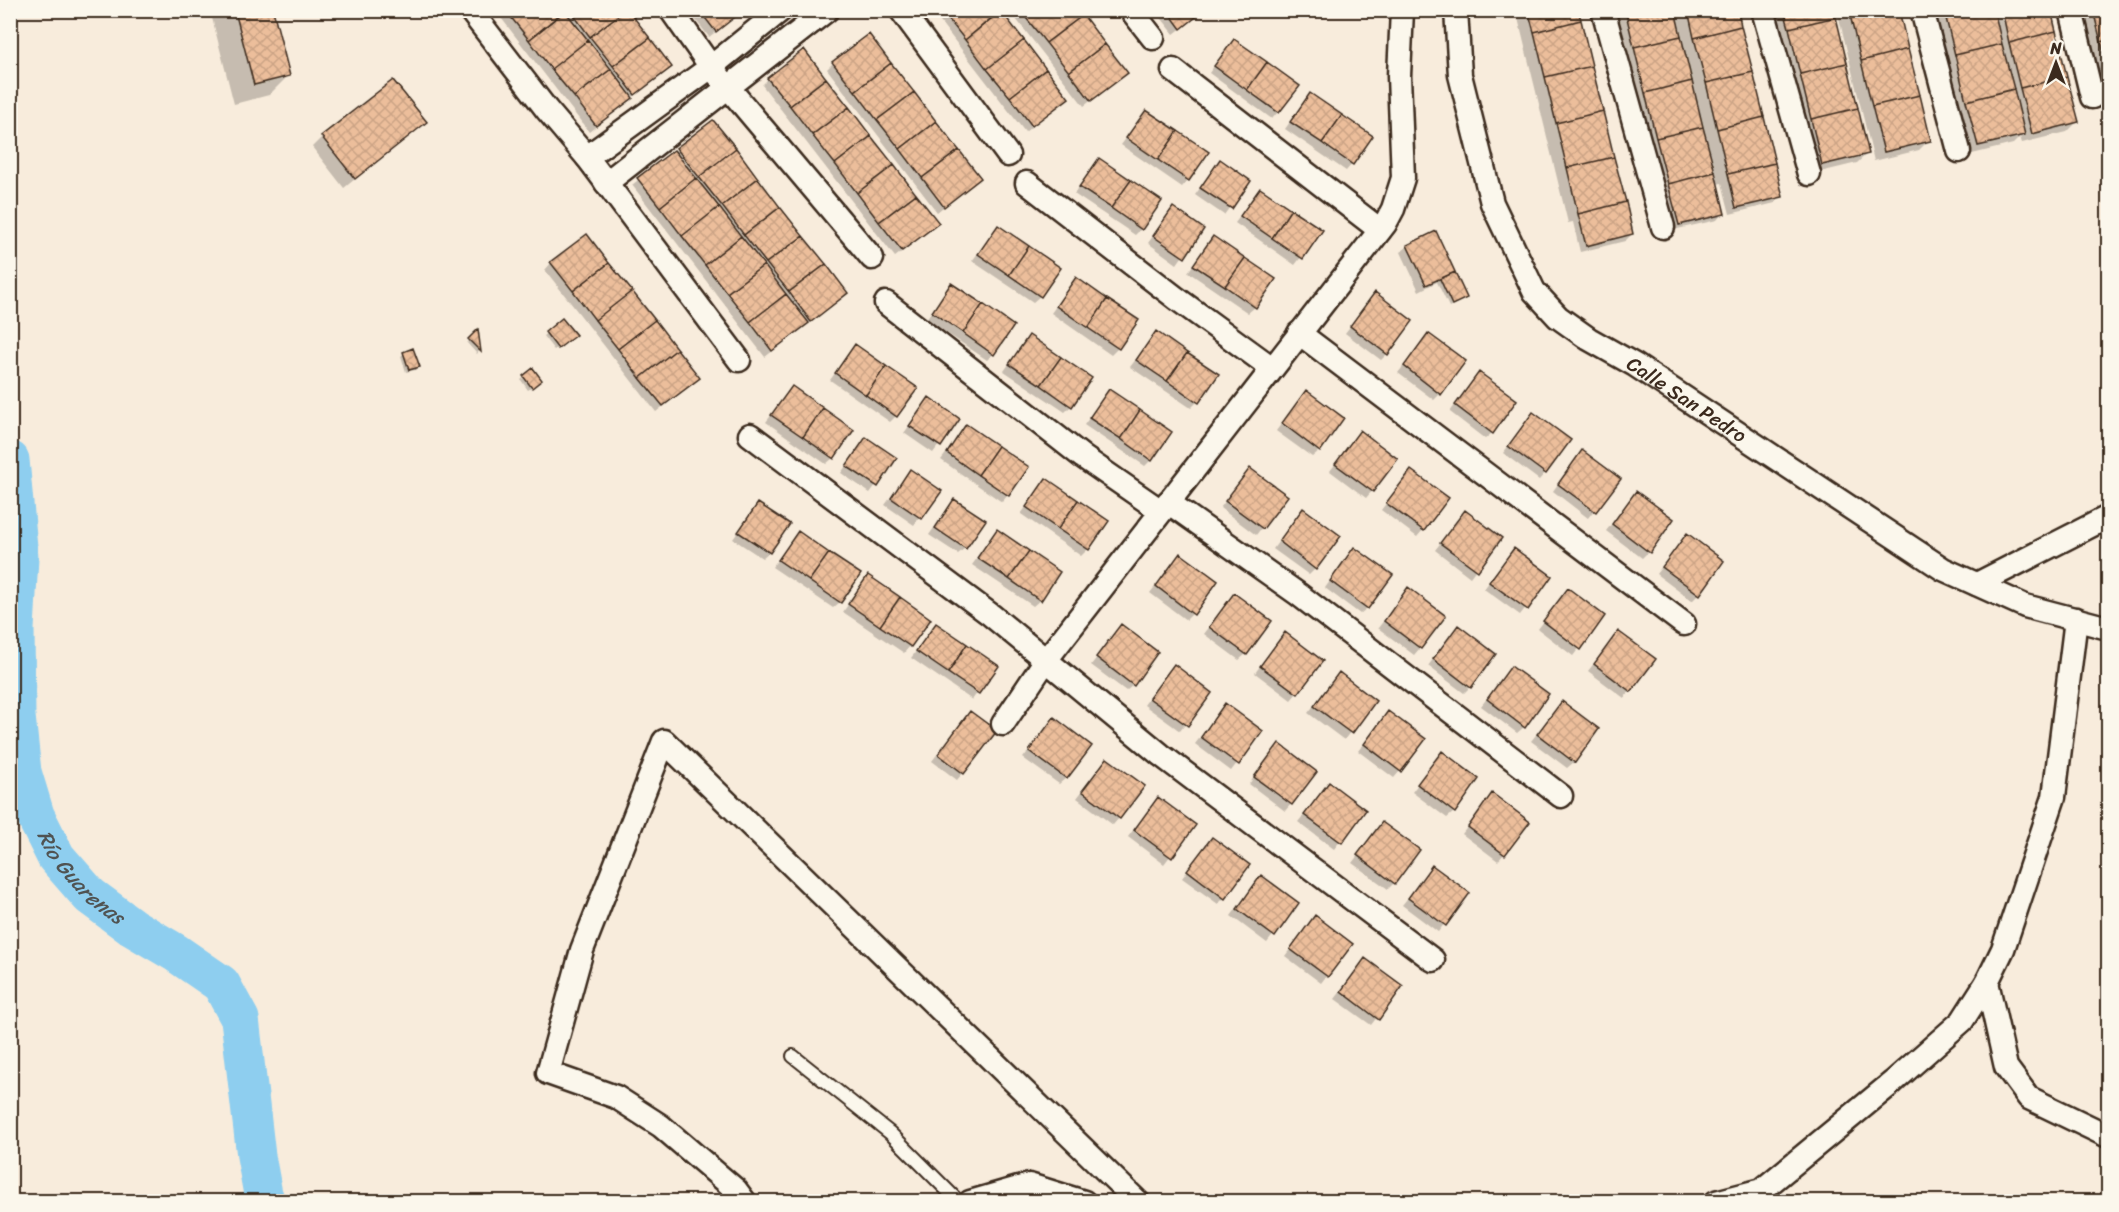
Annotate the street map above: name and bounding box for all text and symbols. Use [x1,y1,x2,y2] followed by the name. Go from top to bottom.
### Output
[2026,33,2086,93] north arrow
[2049,34,2062,63] text: N
[1620,347,1754,453] street label: Calle San Pedro
[26,823,135,936] water label: Río Guarenas

